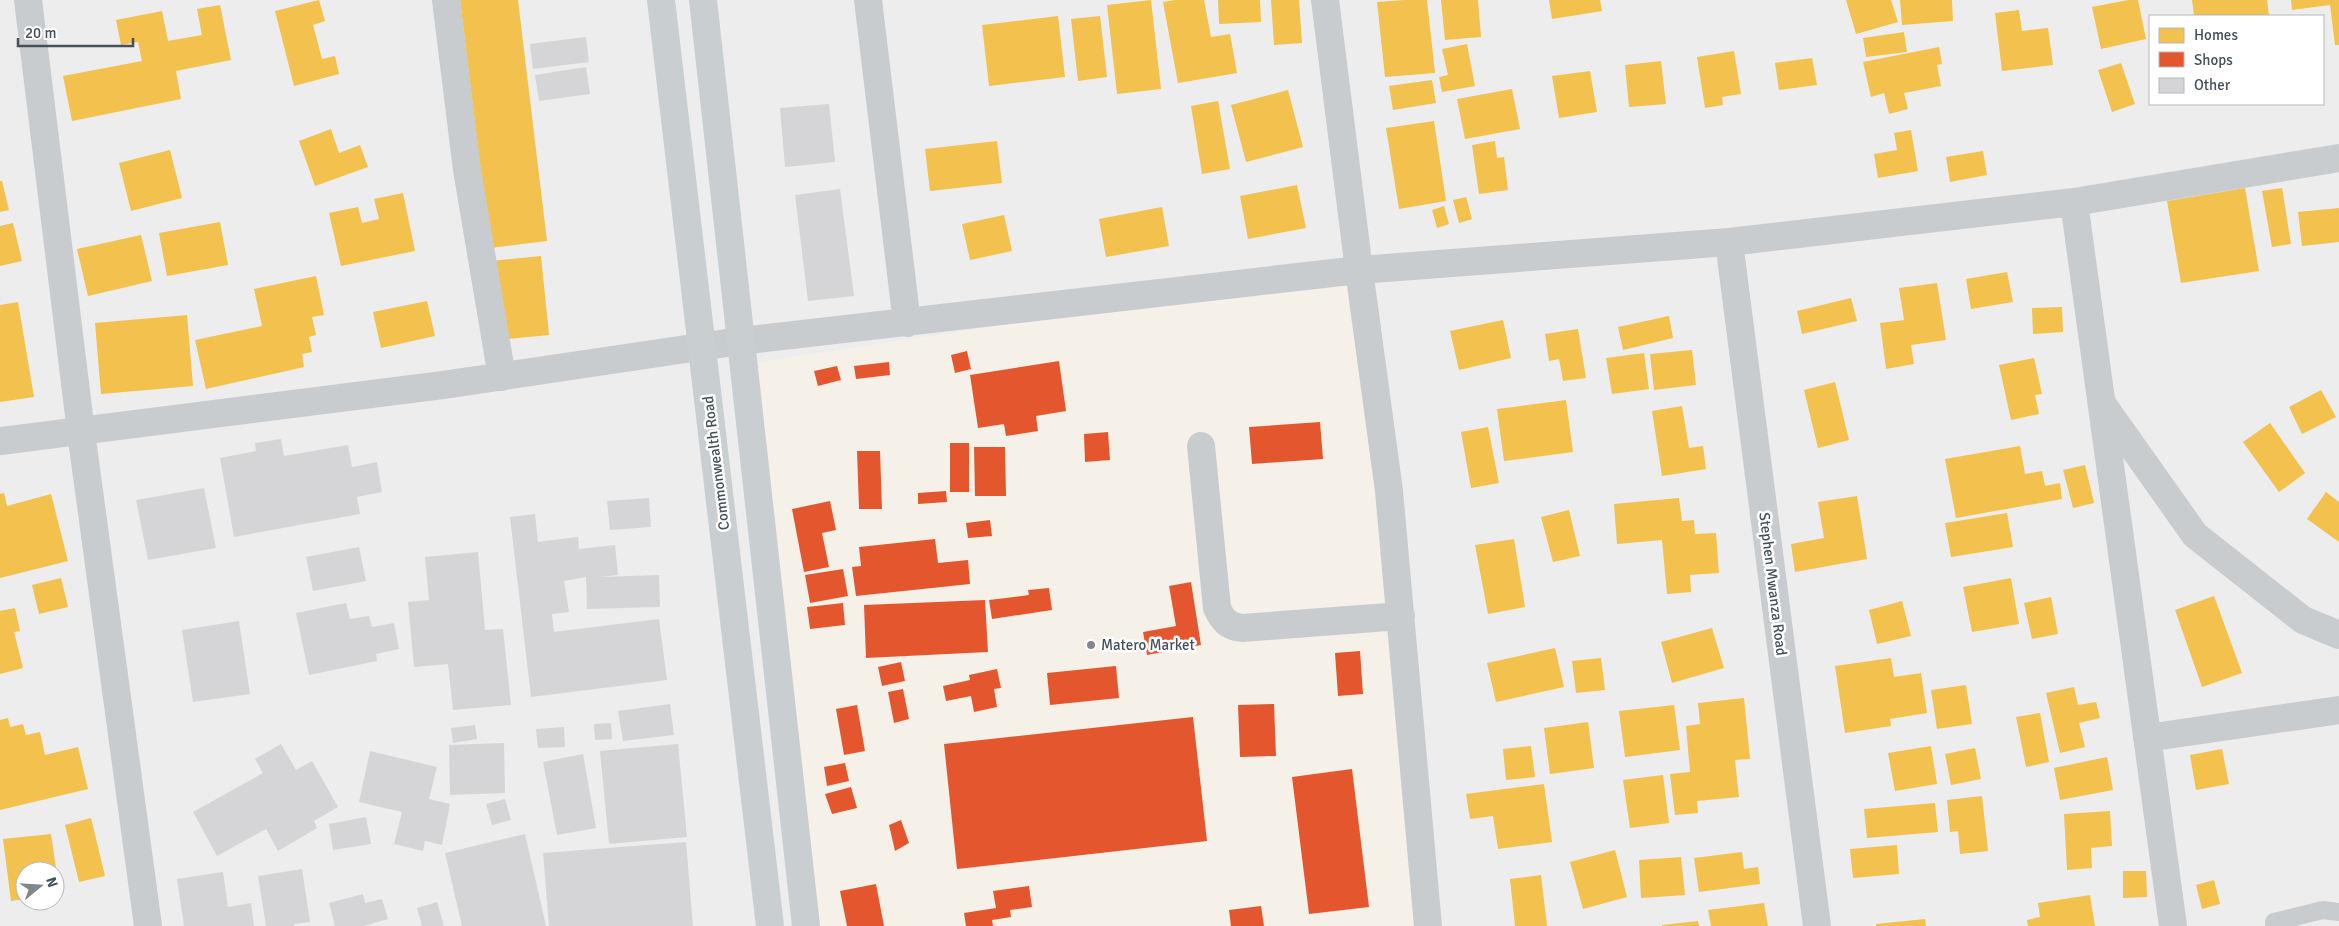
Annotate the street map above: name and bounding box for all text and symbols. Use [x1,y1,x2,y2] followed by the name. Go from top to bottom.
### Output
[18,15,132,47] scale bar
[2149,15,2324,105] legend
[25,24,56,42] text: 20 m
[2194,26,2238,44] text: Homes
[2194,51,2233,69] text: Shops
[2194,76,2231,94] text: Other
[699,395,733,531] street label: Commonwealth Road
[1755,511,1791,657] street label: Stephen Mwanza Road
[1101,636,1195,654] place label: Matero Market
[1085,639,1097,651] marker: Matero Market
[15,861,65,911] north arrow
[42,875,61,889] text: N

